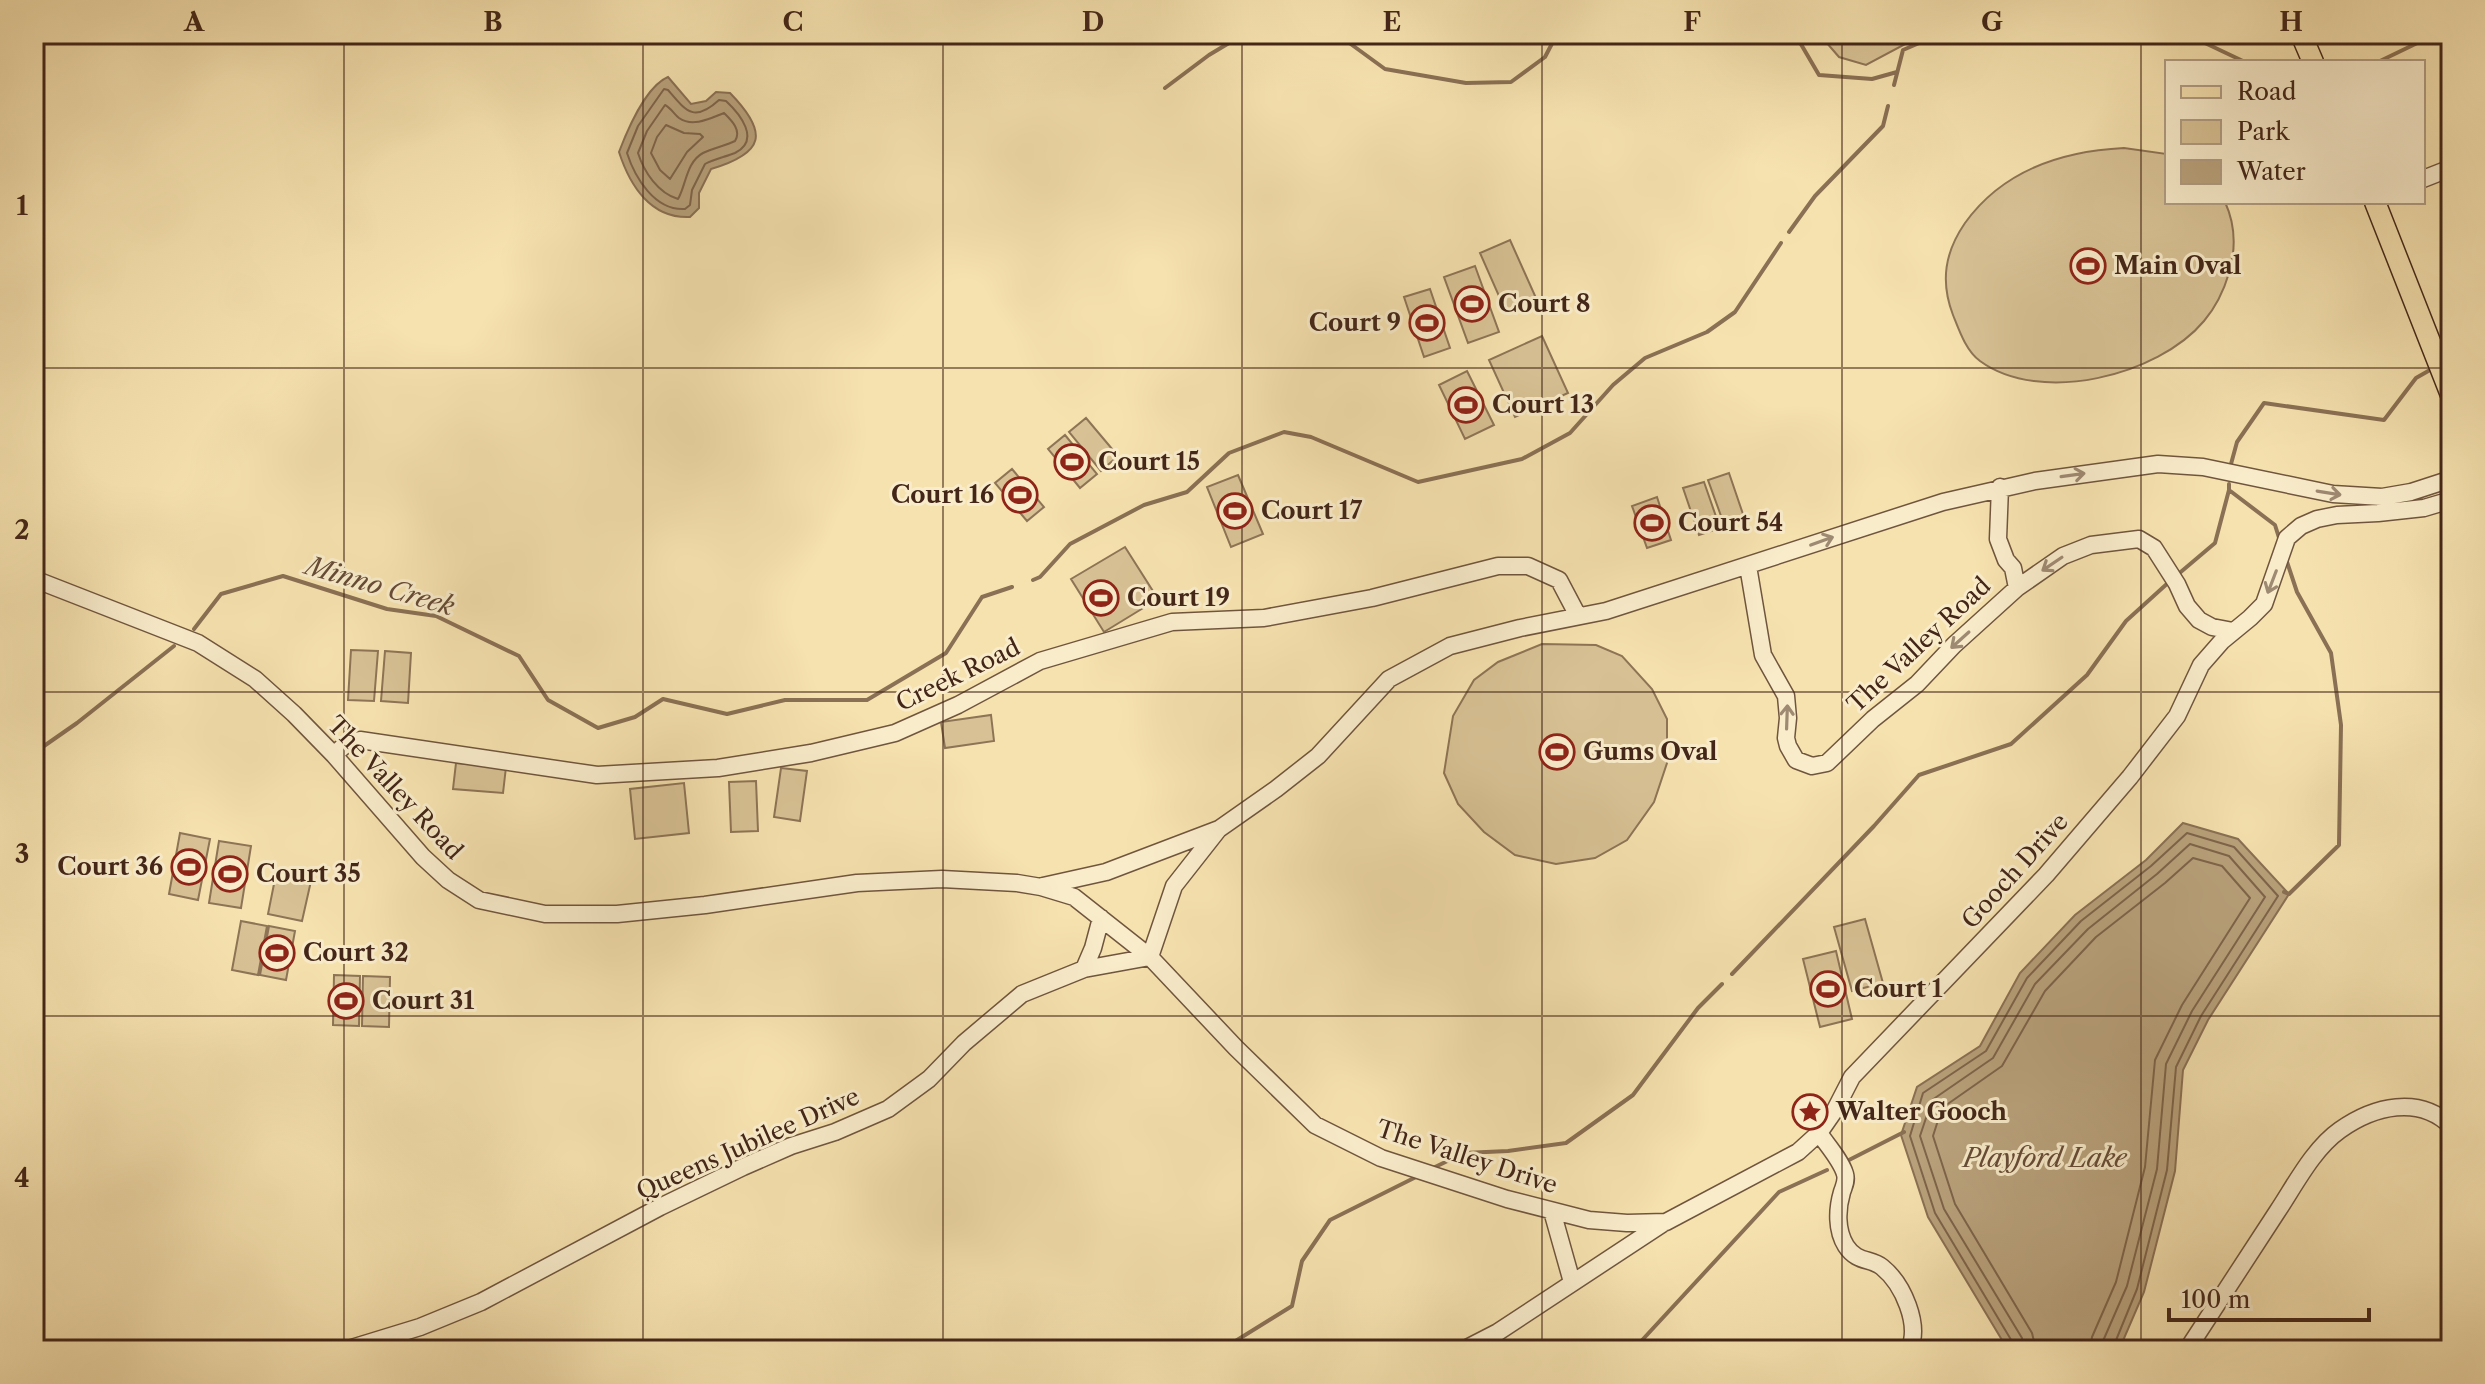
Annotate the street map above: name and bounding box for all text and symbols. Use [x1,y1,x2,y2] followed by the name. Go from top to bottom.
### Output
[183,6,205,38] text: A
[483,6,503,38] text: B
[783,6,803,38] text: C
[1082,6,1104,38] text: D
[1383,6,1401,38] text: E
[1683,6,1701,38] text: F
[1981,6,2003,38] text: G
[2279,6,2303,38] text: H
[2165,60,2425,204] legend
[2237,77,2297,106] text: Road
[2237,117,2290,146] text: Park
[2236,157,2306,186] text: Water
[16,190,28,222] text: 1
[2069,247,2107,285] sports icon: Main Oval
[2114,251,2241,280] place label: Main Oval
[1453,285,1491,323] sports icon: Court 8
[1498,289,1591,318] place label: Court 8
[1408,304,1446,342] sports icon: Court 9
[1309,308,1401,337] place label: Court 9
[1447,386,1485,424] sports icon: Court 13
[1492,390,1594,419] place label: Court 13
[1053,443,1091,481] sports icon: Court 15
[1098,447,1200,476] place label: Court 15
[2060,467,2085,482] one-way arrow
[1001,476,1039,514] sports icon: Court 16
[891,480,994,509] place label: Court 16
[2316,486,2341,501] one-way arrow
[1216,492,1254,530] sports icon: Court 17
[1261,496,1363,525] place label: Court 17
[1633,504,1671,542] sports icon: Court 54
[1678,508,1783,537] place label: Court 54
[14,514,30,546] text: 2
[1809,532,1834,547] one-way arrow
[299,549,458,623] water label: Minno Creek
[2041,556,2063,572] one-way arrow
[2264,569,2278,594] one-way arrow
[1841,571,1997,718] street label: The Valley Road
[1082,579,1120,617] sports icon: Court 19
[1127,583,1230,612] place label: Court 19
[1950,631,1970,649] one-way arrow
[891,632,1025,717] street label: Creek Road
[1779,704,1794,731] one-way arrow
[322,710,469,866] street label: The Valley Road
[1538,733,1576,771] sports icon: Gums Oval
[1583,737,1718,766] place label: Gums Oval
[1955,807,2074,934] street label: Gooch Drive
[15,838,29,870] text: 3
[170,848,208,886] sports icon: Court 36
[57,852,163,881] place label: Court 36
[211,855,249,893] sports icon: Court 35
[256,859,361,888] place label: Court 35
[258,934,296,972] sports icon: Court 32
[303,938,409,967] place label: Court 32
[1809,970,1847,1008] sports icon: Court 1
[1854,974,1943,1003] place label: Court 1
[327,982,365,1020] sports icon: Court 31
[372,986,474,1015] place label: Court 31
[632,1081,864,1206] street label: Queens Jubilee Drive
[1791,1093,1829,1131] place icon: Walter Gooch
[1835,1097,2008,1126] place label: Walter Gooch
[1373,1114,1561,1199] street label: The Valley Drive
[1961,1142,2128,1174] water label: Playford Lake
[14,1162,30,1194] text: 4
[2169,1272,2369,1322] scale bar
[2181,1285,2250,1314] text: 100 m

